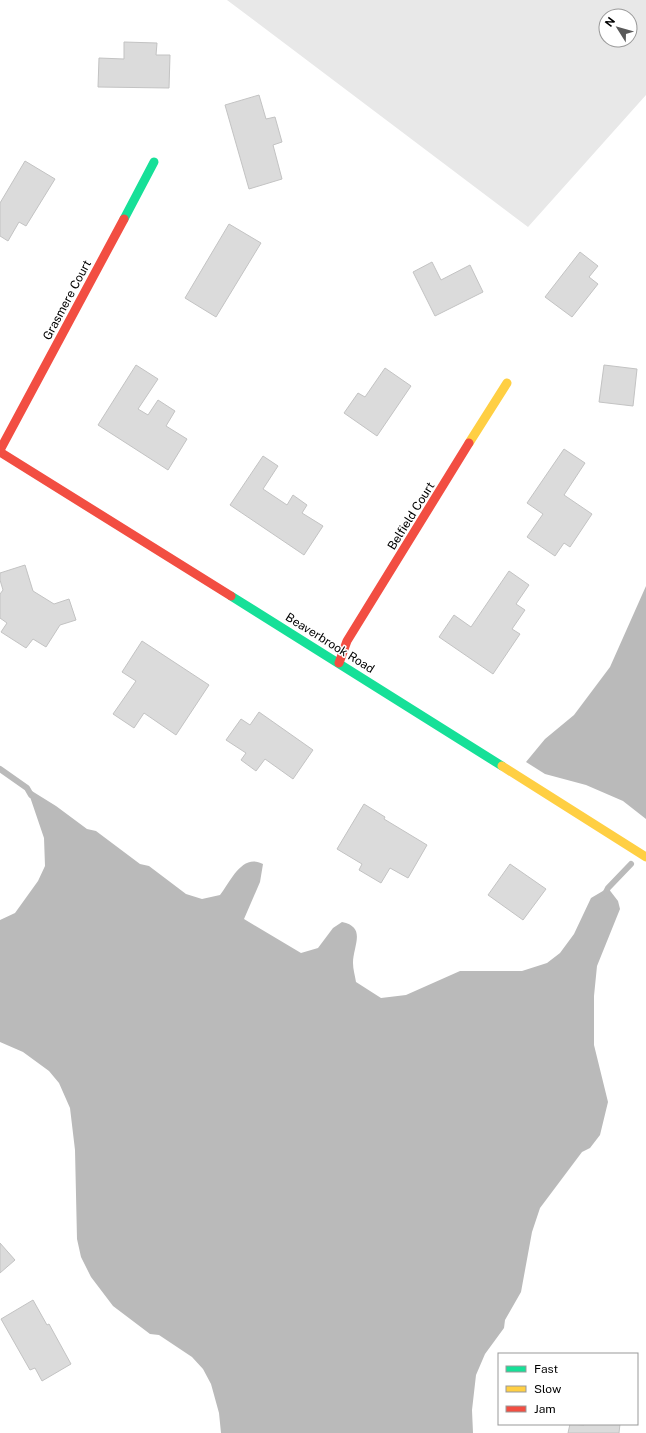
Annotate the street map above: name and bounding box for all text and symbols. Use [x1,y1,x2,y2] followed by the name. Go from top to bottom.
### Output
[598,8,638,48] north arrow
[603,15,617,29] text: N
[40,257,94,342] street label: Grasmere Court
[385,479,438,552] street label: Belfield Court
[283,610,377,676] street label: Beaverbrook Road
[498,1353,638,1425] legend
[534,1362,559,1376] text: Fast
[534,1382,562,1396] text: Slow
[534,1402,556,1416] text: Jam

